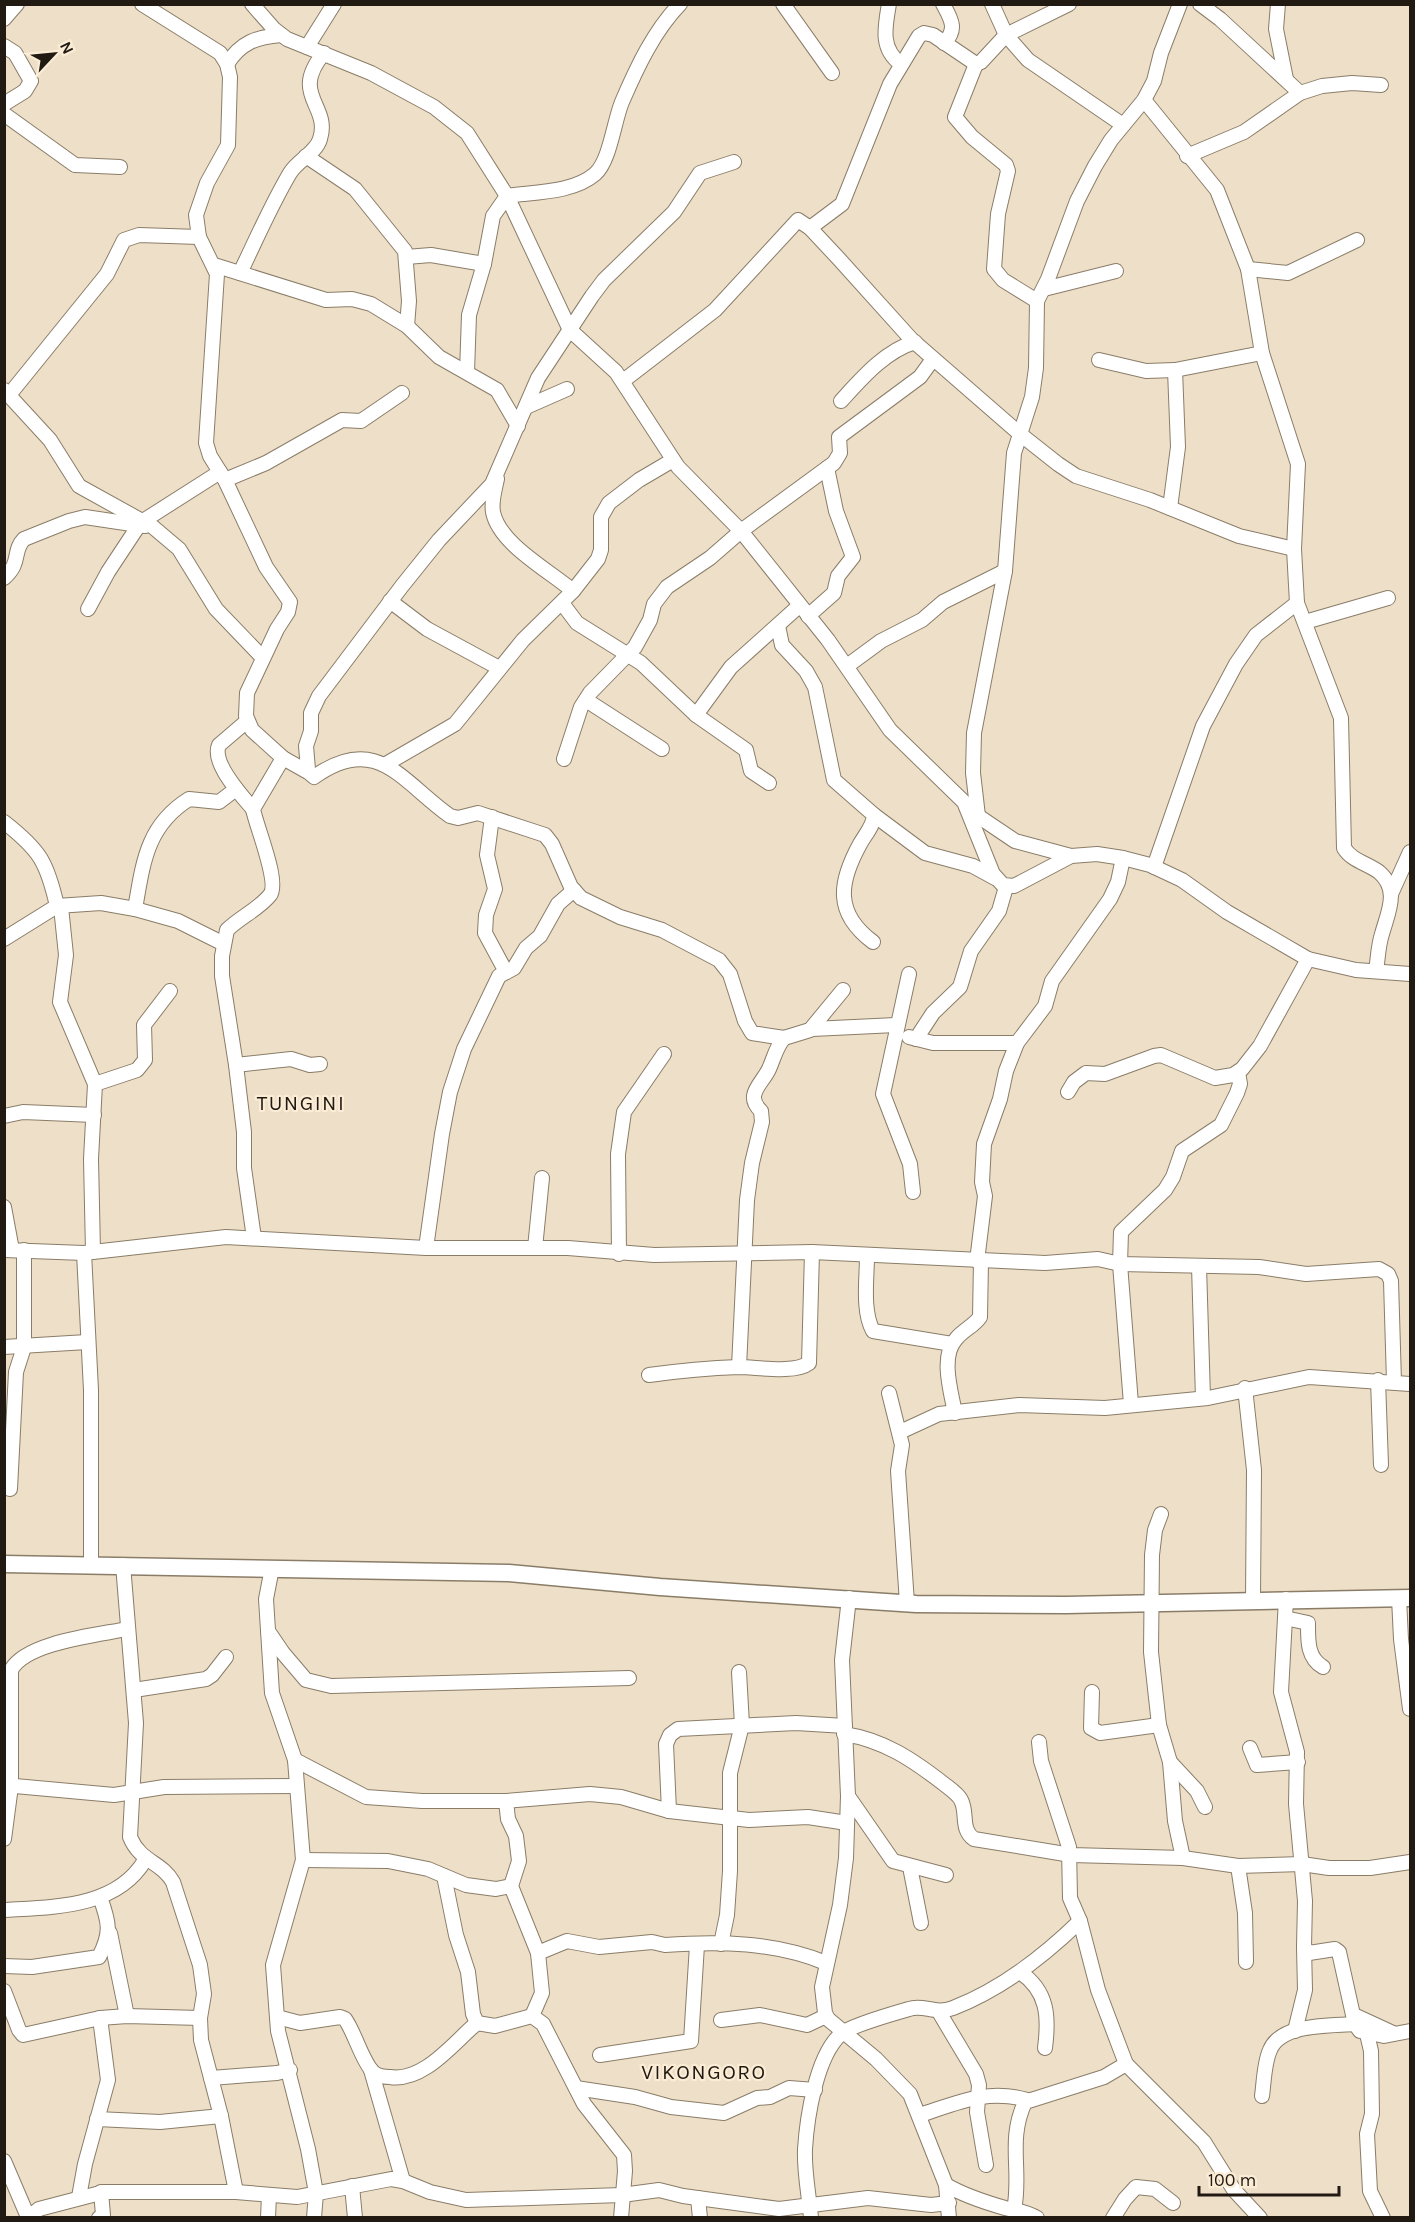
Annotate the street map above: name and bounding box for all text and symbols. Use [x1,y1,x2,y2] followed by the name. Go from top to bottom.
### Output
[24,24,84,84] north arrow
[56,38,78,57] text: N
[257,1091,345,1115] district label: TUNGINI
[641,2060,767,2084] district label: VIKONGORO
[1199,2159,1338,2197] scale bar
[1208,2169,1256,2191] text: 100 m

